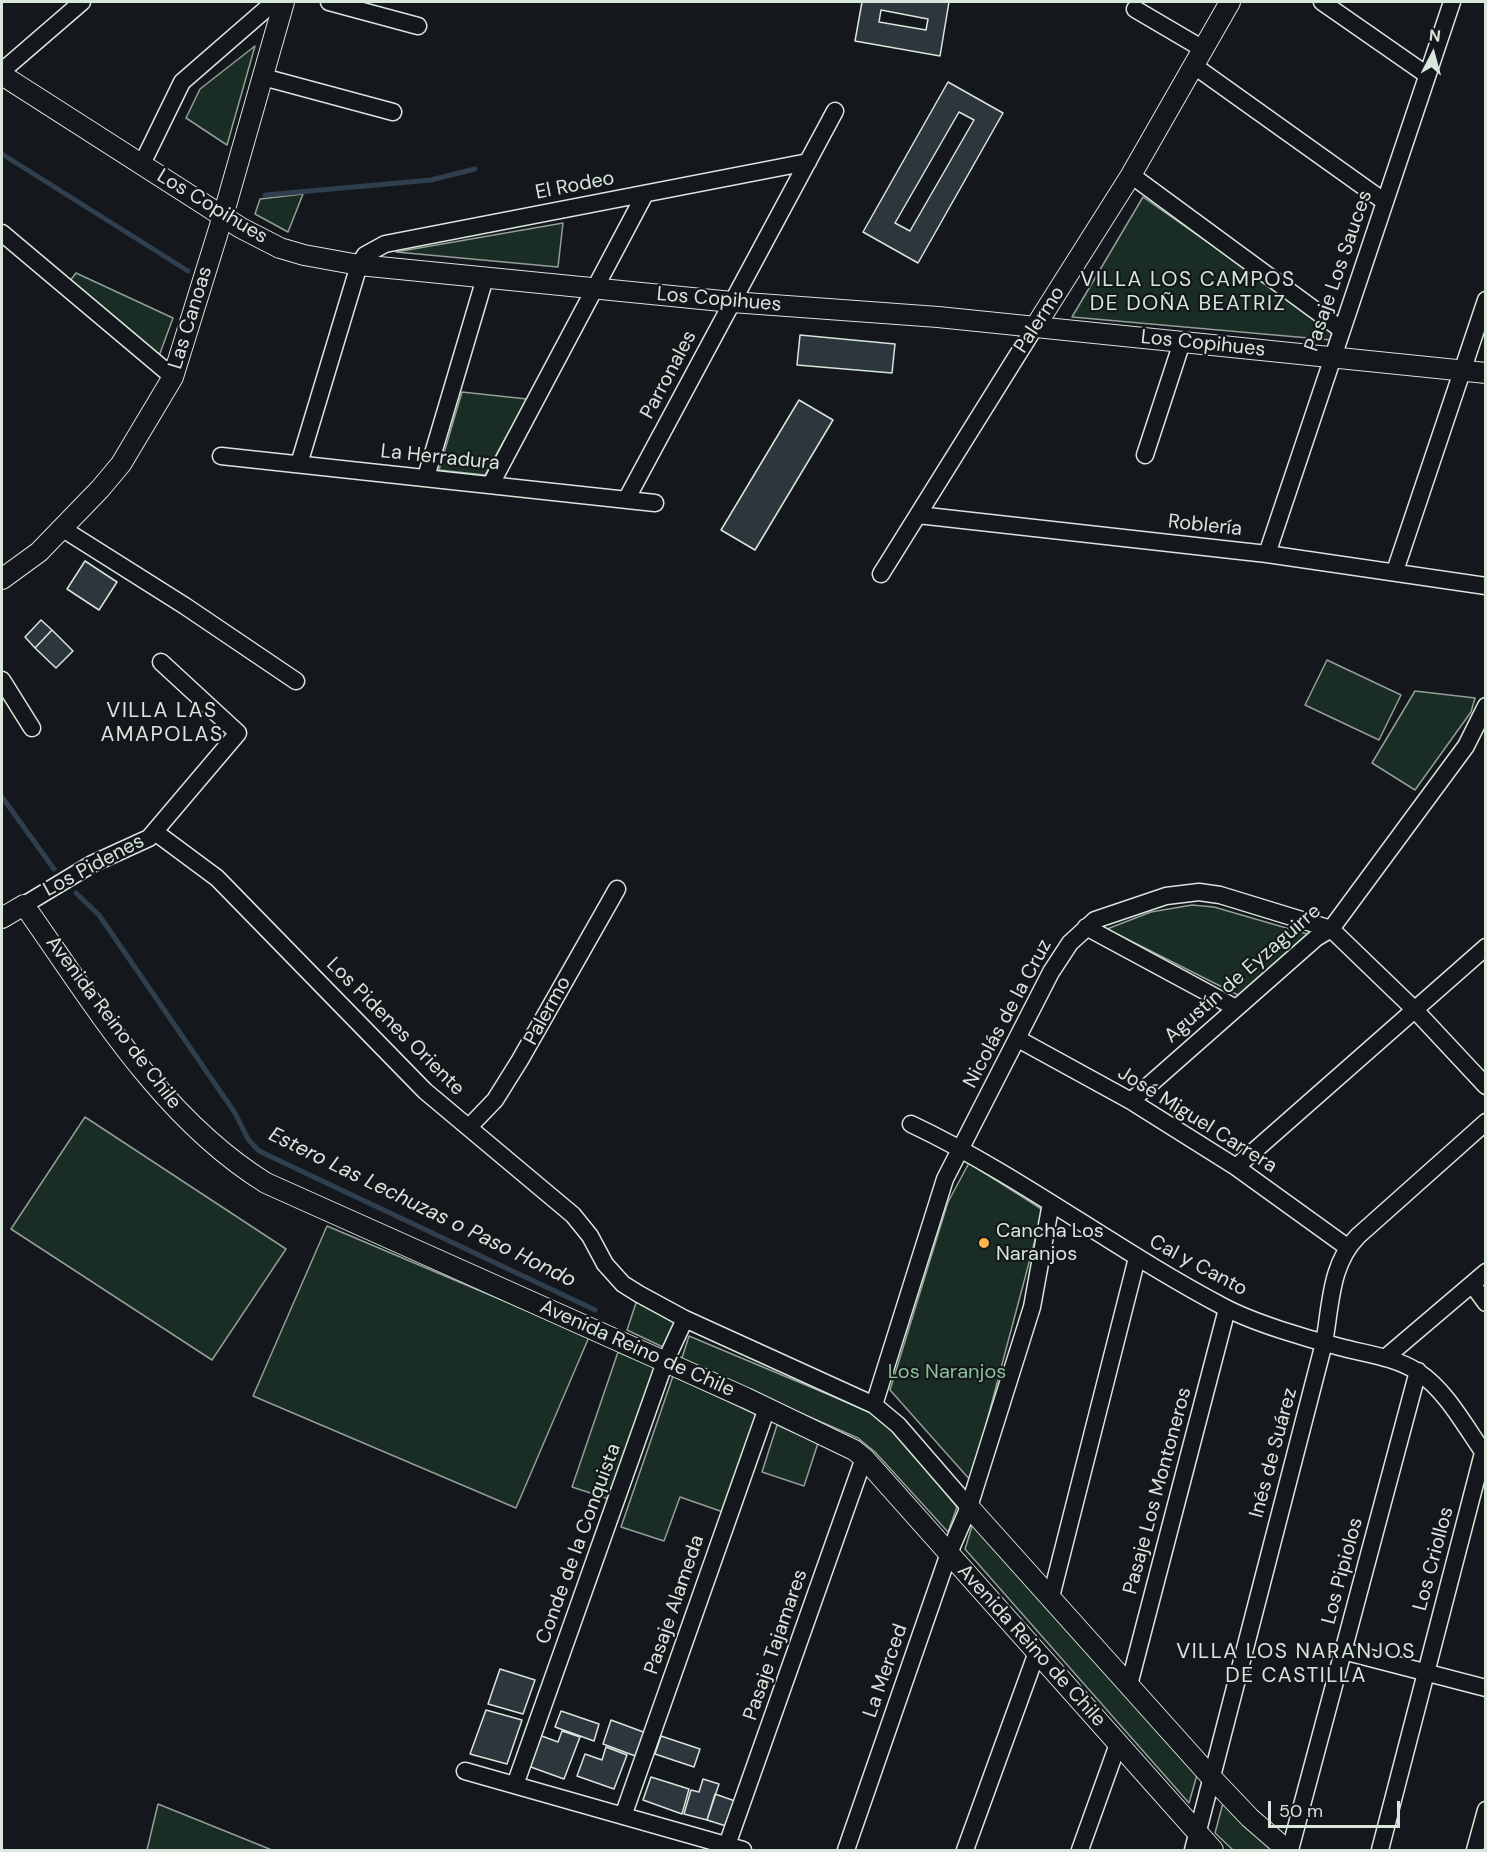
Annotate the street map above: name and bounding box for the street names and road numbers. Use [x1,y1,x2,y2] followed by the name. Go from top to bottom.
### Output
[152,164,272,250] street label: Los Copihues
[533,167,617,205] street label: El Rodeo
[1300,187,1378,355] street label: Pasaje Los Sauces
[164,264,218,372] street label: Las Canoas
[1010,282,1070,358] street label: Palermo
[656,283,782,317] street label: Los Copihues
[1139,326,1267,362] street label: Los Copihues
[636,327,702,423] street label: Parronales
[379,440,501,476] street label: La Herradura
[1167,510,1243,542] street label: Roblería
[40,829,148,903] street label: Los Pidenes
[1160,900,1326,1048] street label: Agustín de Eyzaguirre
[40,932,186,1114] street label: Avenida Reino de Chile
[959,936,1057,1092] street label: Nicolás de la Cruz
[321,953,469,1101] street label: Los Pidenes Oriente
[519,972,577,1050] street label: Palermo
[1113,1061,1281,1179] street label: José Miguel Carrera
[1145,1230,1251,1302] street label: Cal y Canto
[536,1295,738,1403] street label: Avenida Reino de Chile
[1119,1385,1197,1597] street label: Pasaje Los Montoneros
[1245,1385,1303,1521] street label: Inés de Suárez
[532,1440,626,1648] street label: Conde de la Conquista
[1409,1504,1459,1614] street label: Los Criollos
[1317,1515,1369,1627] street label: Los Pipiolos
[640,1532,710,1678] street label: Pasaje Alameda
[952,1560,1110,1732] street label: Avenida Reino de Chile
[739,1566,813,1724] street label: Pasaje Tajamares
[859,1621,913,1721] street label: La Merced

